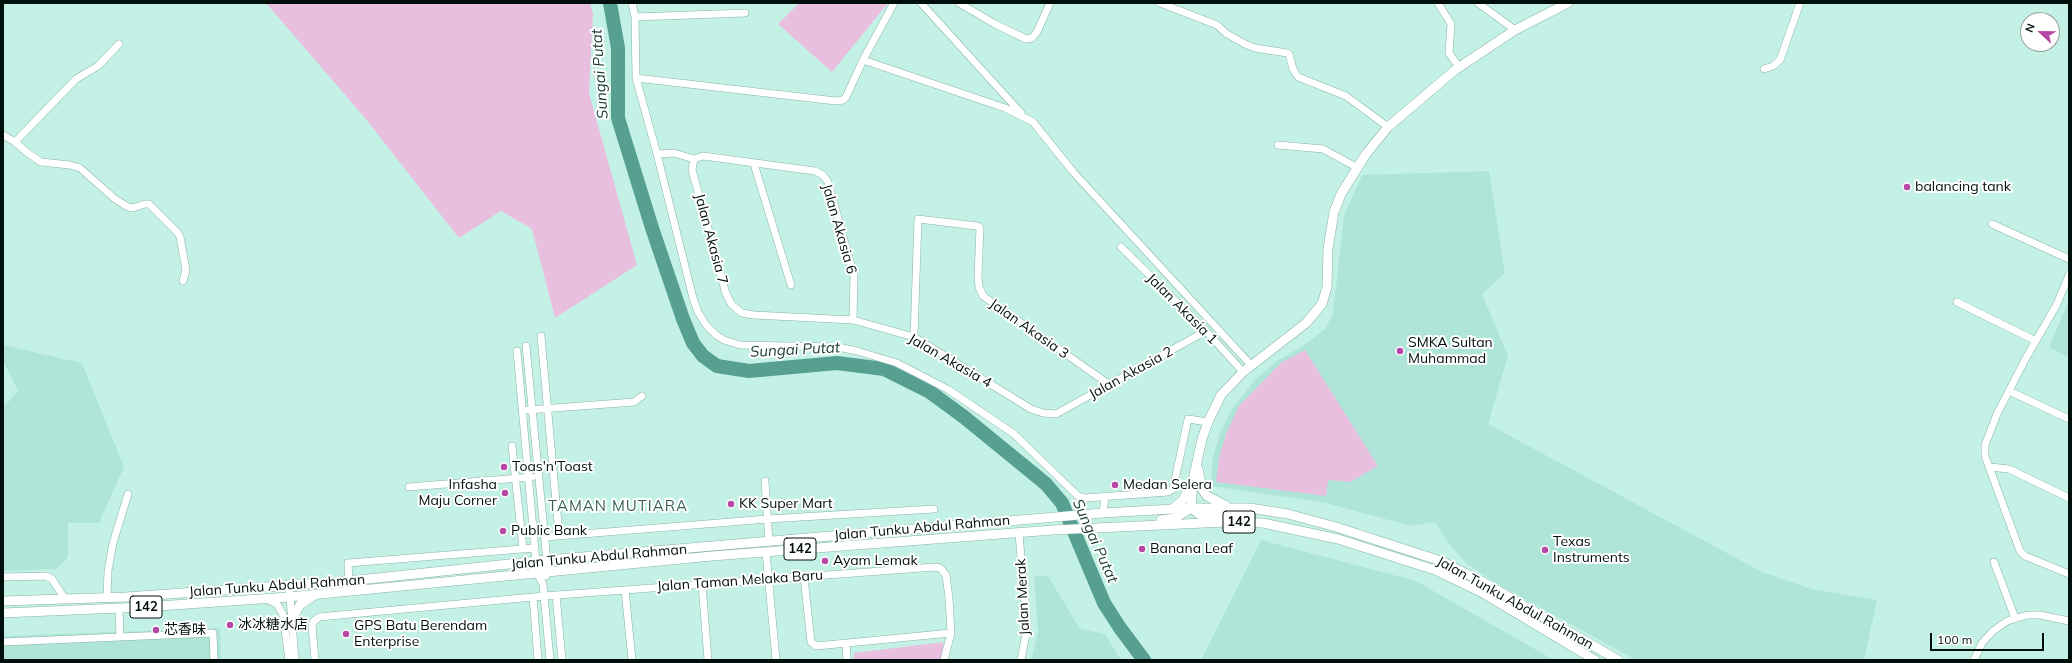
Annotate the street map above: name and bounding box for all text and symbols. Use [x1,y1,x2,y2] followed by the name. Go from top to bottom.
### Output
[2020,12,2060,52] north arrow
[2022,21,2038,34] text: N
[588,28,612,120] water label: Sungai Putat
[1915,179,2011,195] place label: balancing tank
[818,182,860,276] street label: Jalan Akasia 6
[1902,182,1912,192] marker: balancing tank
[691,192,731,286] street label: Jalan Akasia 7
[1143,270,1221,348] street label: Jalan Akasia 1
[986,295,1072,363] street label: Jalan Akasia 3
[905,330,995,392] street label: Jalan Akasia 4
[1408,335,1493,368] place label: SMKA Sultan Muhammad
[750,339,840,361] water label: Sungai Putat
[1086,343,1176,403] street label: Jalan Akasia 2
[1395,346,1405,356] marker: SMKA Sultan Muhammad
[512,459,593,475] place label: Toas'n'Toast
[499,462,509,472] marker: Toas'n'Toast
[418,477,497,510] place label: Infasha Maju Corner
[1123,477,1212,493] place label: Medan Selera
[1110,480,1120,490] marker: Medan Selera
[500,488,510,498] marker: Infasha Maju Corner
[739,496,833,512] place label: KK Super Mart
[1068,496,1122,586] water label: Sungai Putat
[548,497,688,515] district label: TAMAN MUTIARA
[726,499,736,509] marker: KK Super Mart
[1223,511,1255,533] road number: 142
[833,512,1011,544] street label: Jalan Tunku Abdul Rahman
[511,523,587,539] place label: Public Bank
[498,526,508,536] marker: Public Bank
[1553,534,1630,566] place label: Texas Instruments
[784,538,816,560] road number: 142
[510,541,688,573] street label: Jalan Tunku Abdul Rahman
[1150,541,1233,557] place label: Banana Leaf
[1137,544,1147,554] marker: Banana Leaf
[1540,545,1550,555] marker: Texas Instruments
[833,553,918,569] place label: Ayam Lemak
[1434,553,1596,653] street label: Jalan Tunku Abdul Rahman
[820,556,830,566] marker: Ayam Lemak
[1013,558,1033,636] street label: Jalan Merak
[656,567,824,595] street label: Jalan Taman Melaka Baru
[188,571,366,601] street label: Jalan Tunku Abdul Rahman
[130,596,162,618] road number: 142
[238,617,308,633] place label: 冰冰糖水店
[354,618,487,650] place label: GPS Batu Berendam Enterprise
[225,620,235,630] marker: 冰冰糖水店
[164,622,206,638] place label: 芯香味
[151,625,161,635] marker: 芯香味
[1932,625,2046,651] scale bar
[341,629,351,639] marker: GPS Batu Berendam Enterprise
[1937,632,1972,647] text: 100 m

